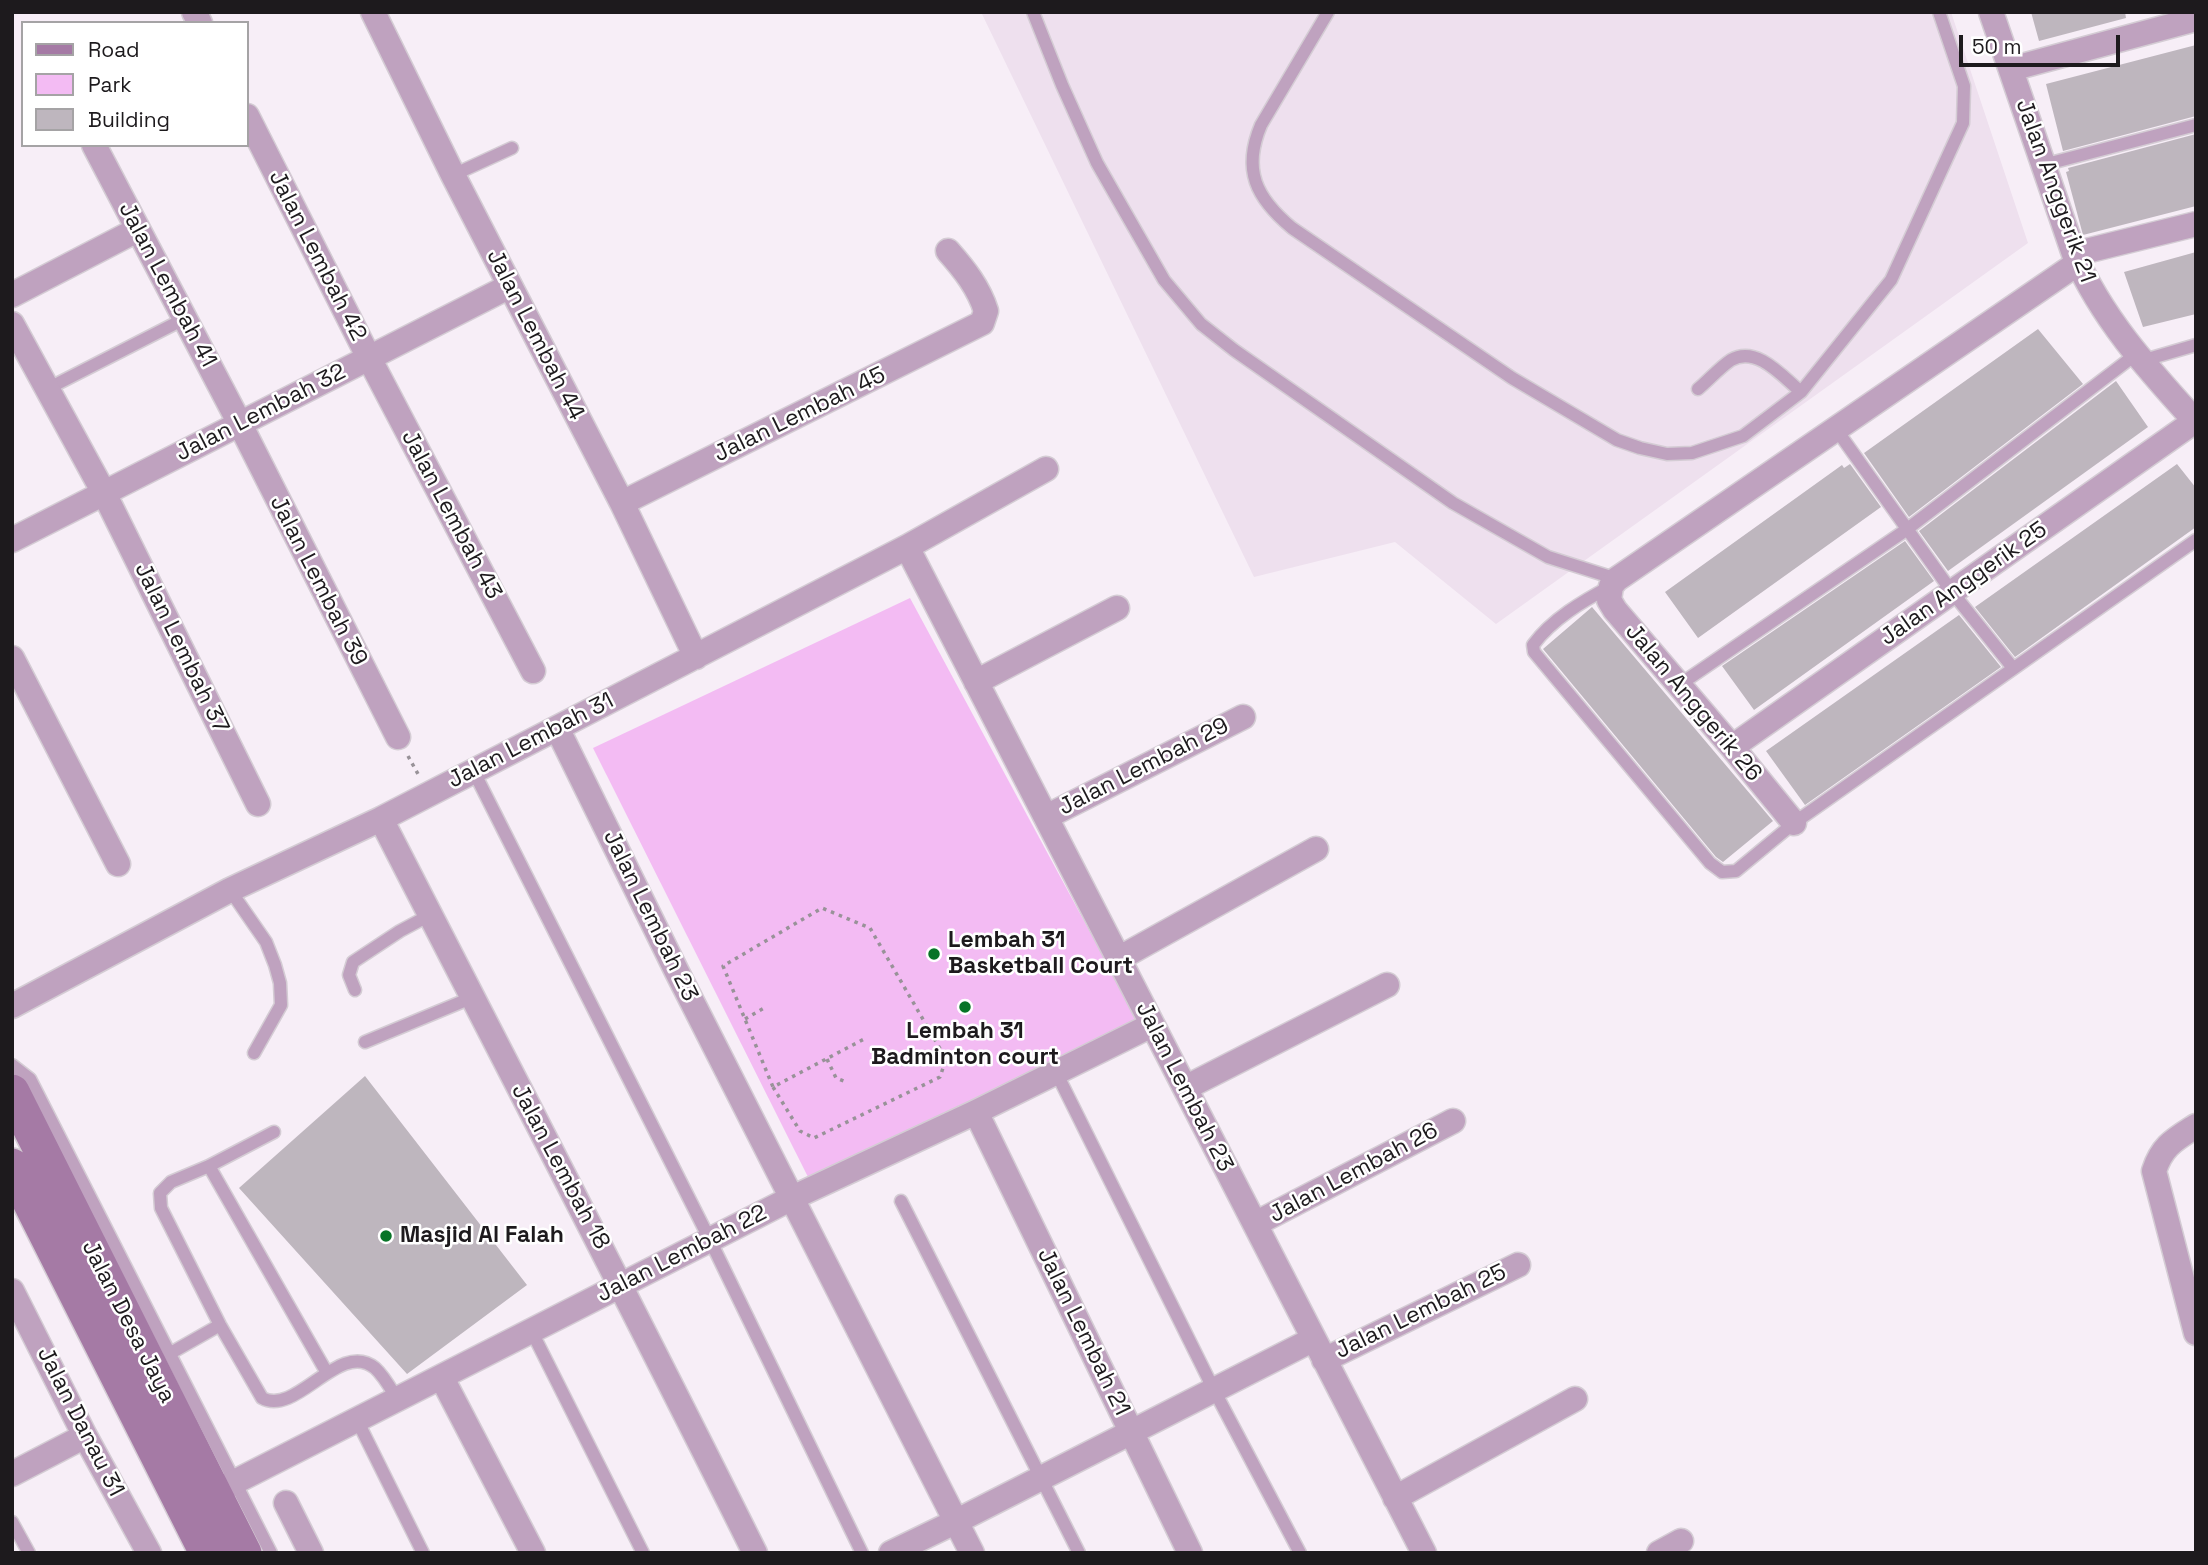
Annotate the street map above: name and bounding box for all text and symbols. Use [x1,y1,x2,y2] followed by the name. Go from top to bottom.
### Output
[21,21,248,147] legend
[1963,21,2124,65] scale bar
[1972,33,2022,60] text: 50 m
[88,36,140,63] text: Road
[88,71,132,98] text: Park
[2009,96,2101,286] street label: Jalan Anggerik 21
[88,106,170,133] text: Building
[262,166,372,346] street label: Jalan Lembah 42
[112,198,222,372] street label: Jalan Lembah 41
[480,245,590,425] street label: Jalan Lembah 44
[171,358,351,468] street label: Jalan Lembah 32
[710,362,890,468] street label: Jalan Lembah 45
[395,426,507,604] street label: Jalan Lembah 43
[263,491,373,671] street label: Jalan Lembah 39
[1875,516,2053,652] street label: Jalan Anggerik 25
[128,558,234,738] street label: Jalan Lembah 37
[1619,619,1767,787] street label: Jalan Anggerik 26
[444,687,618,795] street label: Jalan Lembah 31
[1054,712,1234,822] street label: Jalan Lembah 29
[597,826,703,1006] street label: Jalan Lembah 23
[948,927,1133,981] place label: Lembah 31 Basketball Court
[926,946,942,962] marker: Lembah 31 Basketball Court
[1129,998,1239,1176] street label: Jalan Lembah 23
[957,999,973,1015] marker: Lembah 31 Badminton court
[871,1018,1059,1072] place label: Lembah 31 Badminton court
[505,1080,615,1254] street label: Jalan Lembah 18
[1265,1117,1443,1229] street label: Jalan Lembah 26
[593,1199,771,1309] street label: Jalan Lembah 22
[400,1222,564,1250] place label: Masjid Al Falah
[378,1228,394,1244] marker: Masjid Al Falah
[75,1236,181,1408] street label: Jalan Desa Jaya
[1031,1244,1135,1420] street label: Jalan Lembah 21
[1331,1259,1511,1365] street label: Jalan Lembah 25
[31,1343,129,1501] street label: Jalan Danau 31

